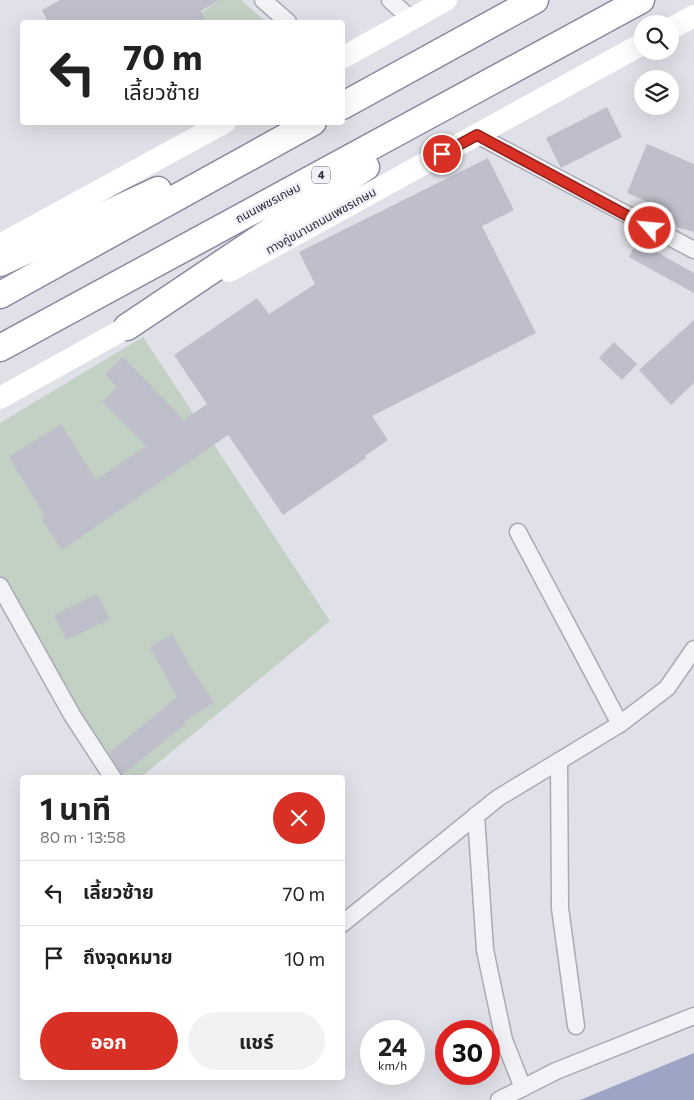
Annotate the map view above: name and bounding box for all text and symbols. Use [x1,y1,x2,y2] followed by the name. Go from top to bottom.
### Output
[634,15,679,115] map controls
[634,15,679,60] button: search
[123,34,203,77] text: 70 m
[40,40,105,105] icon: left
[634,70,679,115] button: layers
[123,78,200,105] text: เลี้ยวซ้าย
[421,133,463,175] pin
[428,140,456,168] icon: arrive
[312,166,330,184] road number: 4
[233,179,303,225] street label: ถนนเพชรเกษม
[263,184,379,257] street label: ทางคู่ขนานถนนเพชรเกษม
[623,201,675,253] position arrow
[40,789,111,826] text: 1 นาที
[273,792,325,844] button: close
[40,827,126,846] text: 80 m · 13:58
[40,879,68,907] icon: left
[83,880,154,903] text: เลี้ยวซ้าย
[282,882,325,905] text: 70 m
[40,944,68,972] icon: arrive
[83,945,173,968] text: ถึงจุดหมาย
[284,947,325,970] text: 10 m
[40,1012,178,1070] button: ออก
[188,1012,325,1070] button: แชร์
[435,1020,500,1085] speed limit sign: 30
[378,1031,407,1061] text: 24
[378,1058,407,1072] text: km/h

